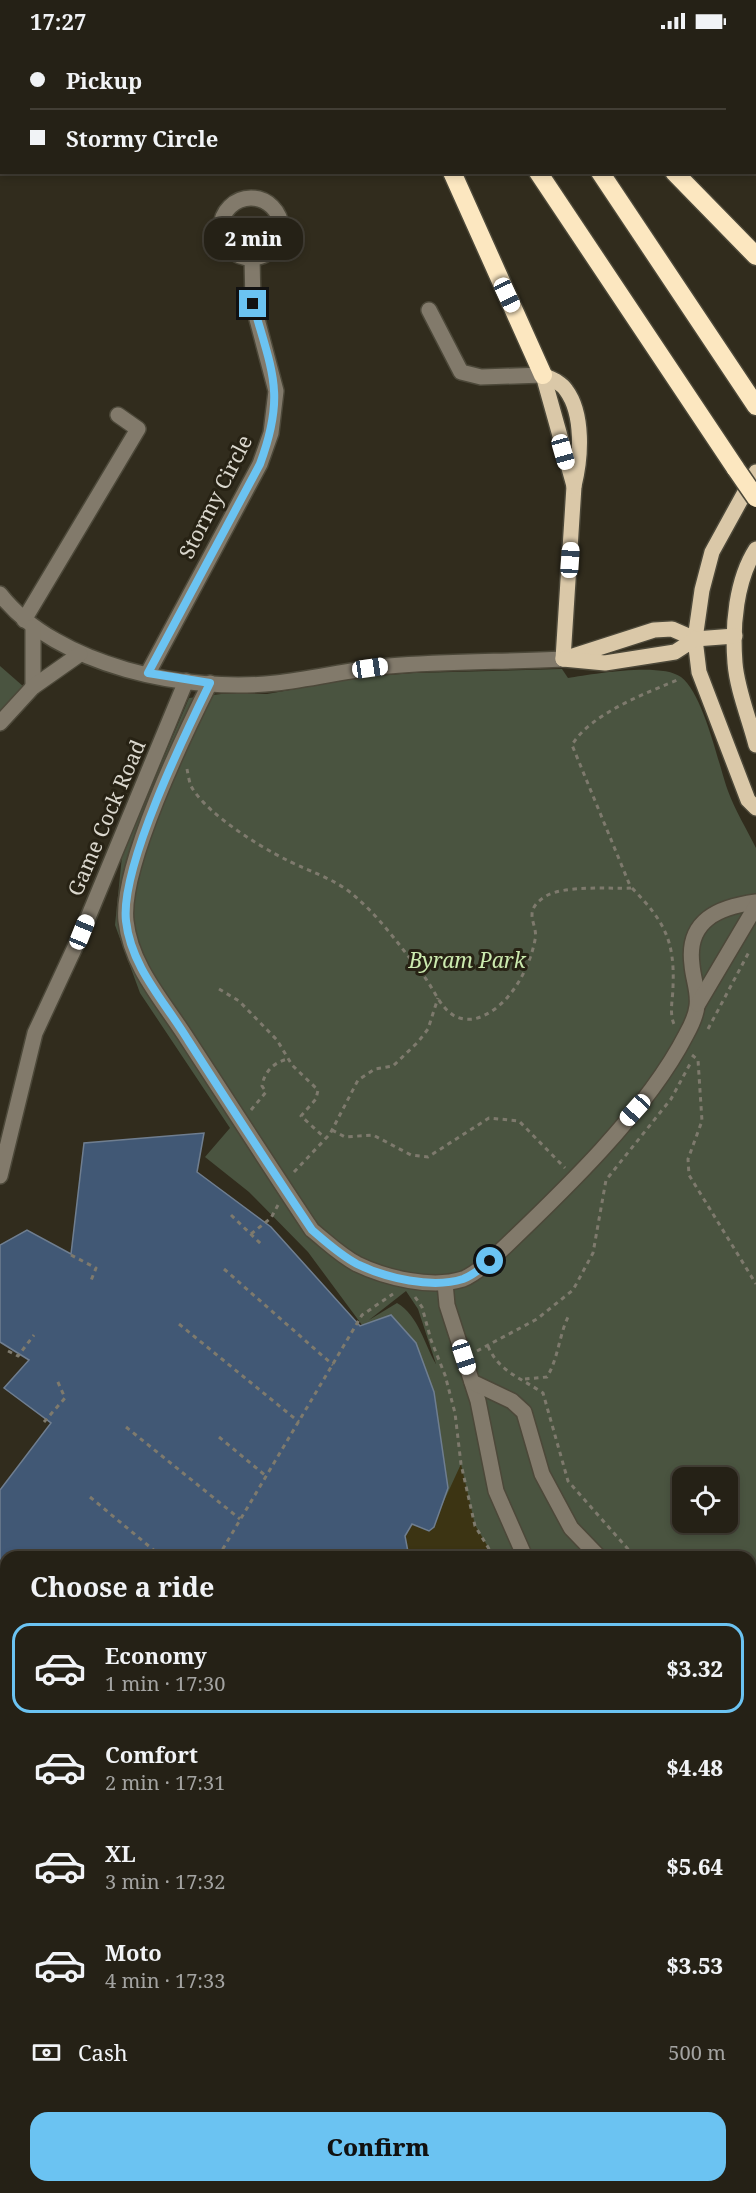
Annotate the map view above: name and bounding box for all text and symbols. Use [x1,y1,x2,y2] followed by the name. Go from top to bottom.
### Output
[30,6,86,36] text: 17:27
[66,65,142,95] text: Pickup
[66,123,218,153] text: Stormy Circle
[204,217,302,259] callout: 2 min
[225,225,282,252] text: 2 min
[491,275,523,315] car
[239,290,266,317] route end
[172,430,258,563] street label: Stormy Circle
[549,432,577,472] car
[560,541,580,579] car
[351,657,389,679] car
[61,735,152,900] street label: Game Cock Road
[67,912,97,952] car
[407,946,527,974] park label: Byram Park
[616,1091,654,1129] car
[476,1247,503,1274] route start
[450,1337,478,1377] car
[672,1467,738,1533] map controls
[672,1467,738,1533] button: locate
[30,1568,215,1605] text: Choose a ride
[105,1640,207,1670] text: Economy
[33,1641,87,1695] icon: car
[666,1653,723,1683] text: $3.32
[105,1670,225,1697] text: 1 min · 17:30
[105,1739,198,1769] text: Comfort
[33,1740,87,1794] icon: car
[666,1752,723,1782] text: $4.48
[105,1769,225,1796] text: 2 min · 17:31
[105,1838,136,1868] text: XL
[33,1839,87,1893] icon: car
[666,1851,723,1881] text: $5.64
[105,1868,225,1895] text: 3 min · 17:32
[105,1937,162,1967] text: Moto
[33,1938,87,1992] icon: car
[666,1950,723,1980] text: $3.53
[105,1967,225,1994] text: 4 min · 17:33
[30,2036,63,2069] icon: cash
[78,2037,128,2067] text: Cash
[668,2039,726,2066] text: 500 m
[30,2112,726,2181] button: Confirm

